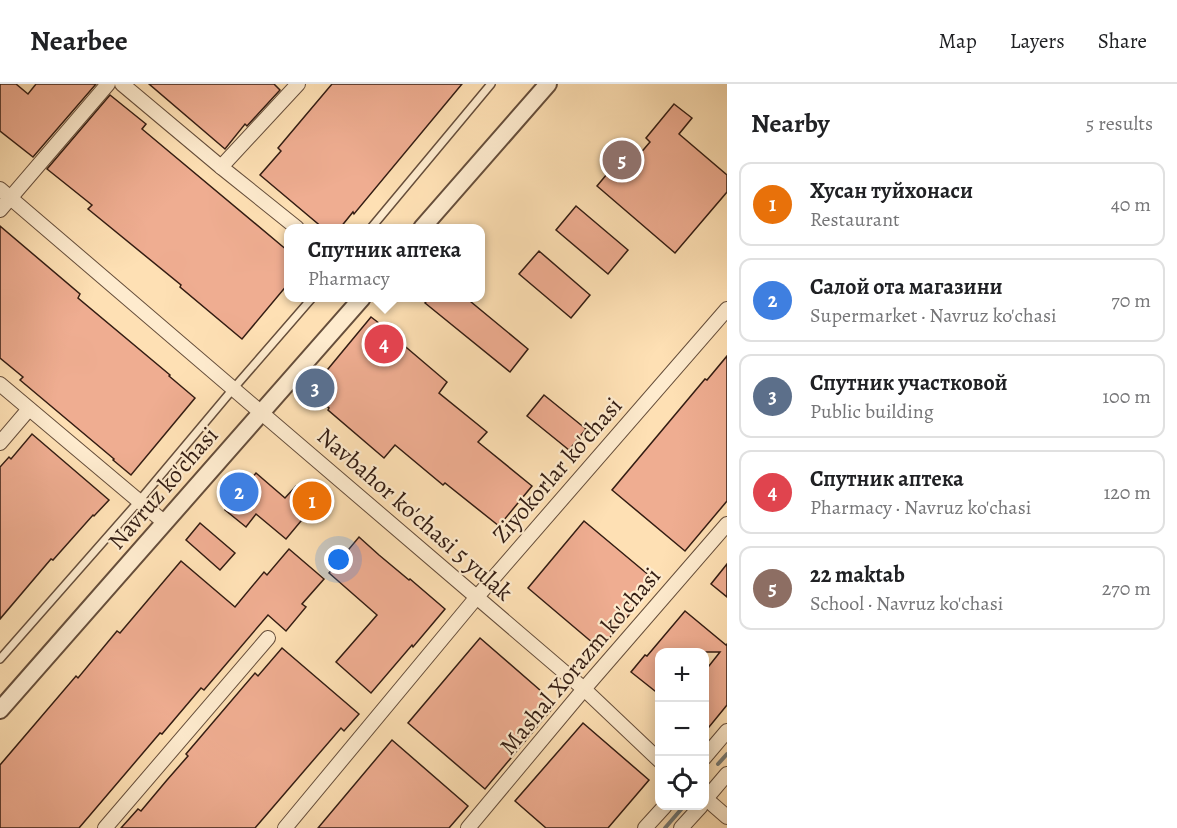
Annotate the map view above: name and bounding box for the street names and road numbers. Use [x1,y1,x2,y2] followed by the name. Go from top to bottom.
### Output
[485,390,629,550] street label: Ziyokorlar ko'chasi
[101,420,225,556] street label: Navruz ko'chasi
[310,420,520,608] street label: Navbahor ko'chasi 5 yulak
[492,561,668,761] street label: Mashal Xorazm ko'chasi

